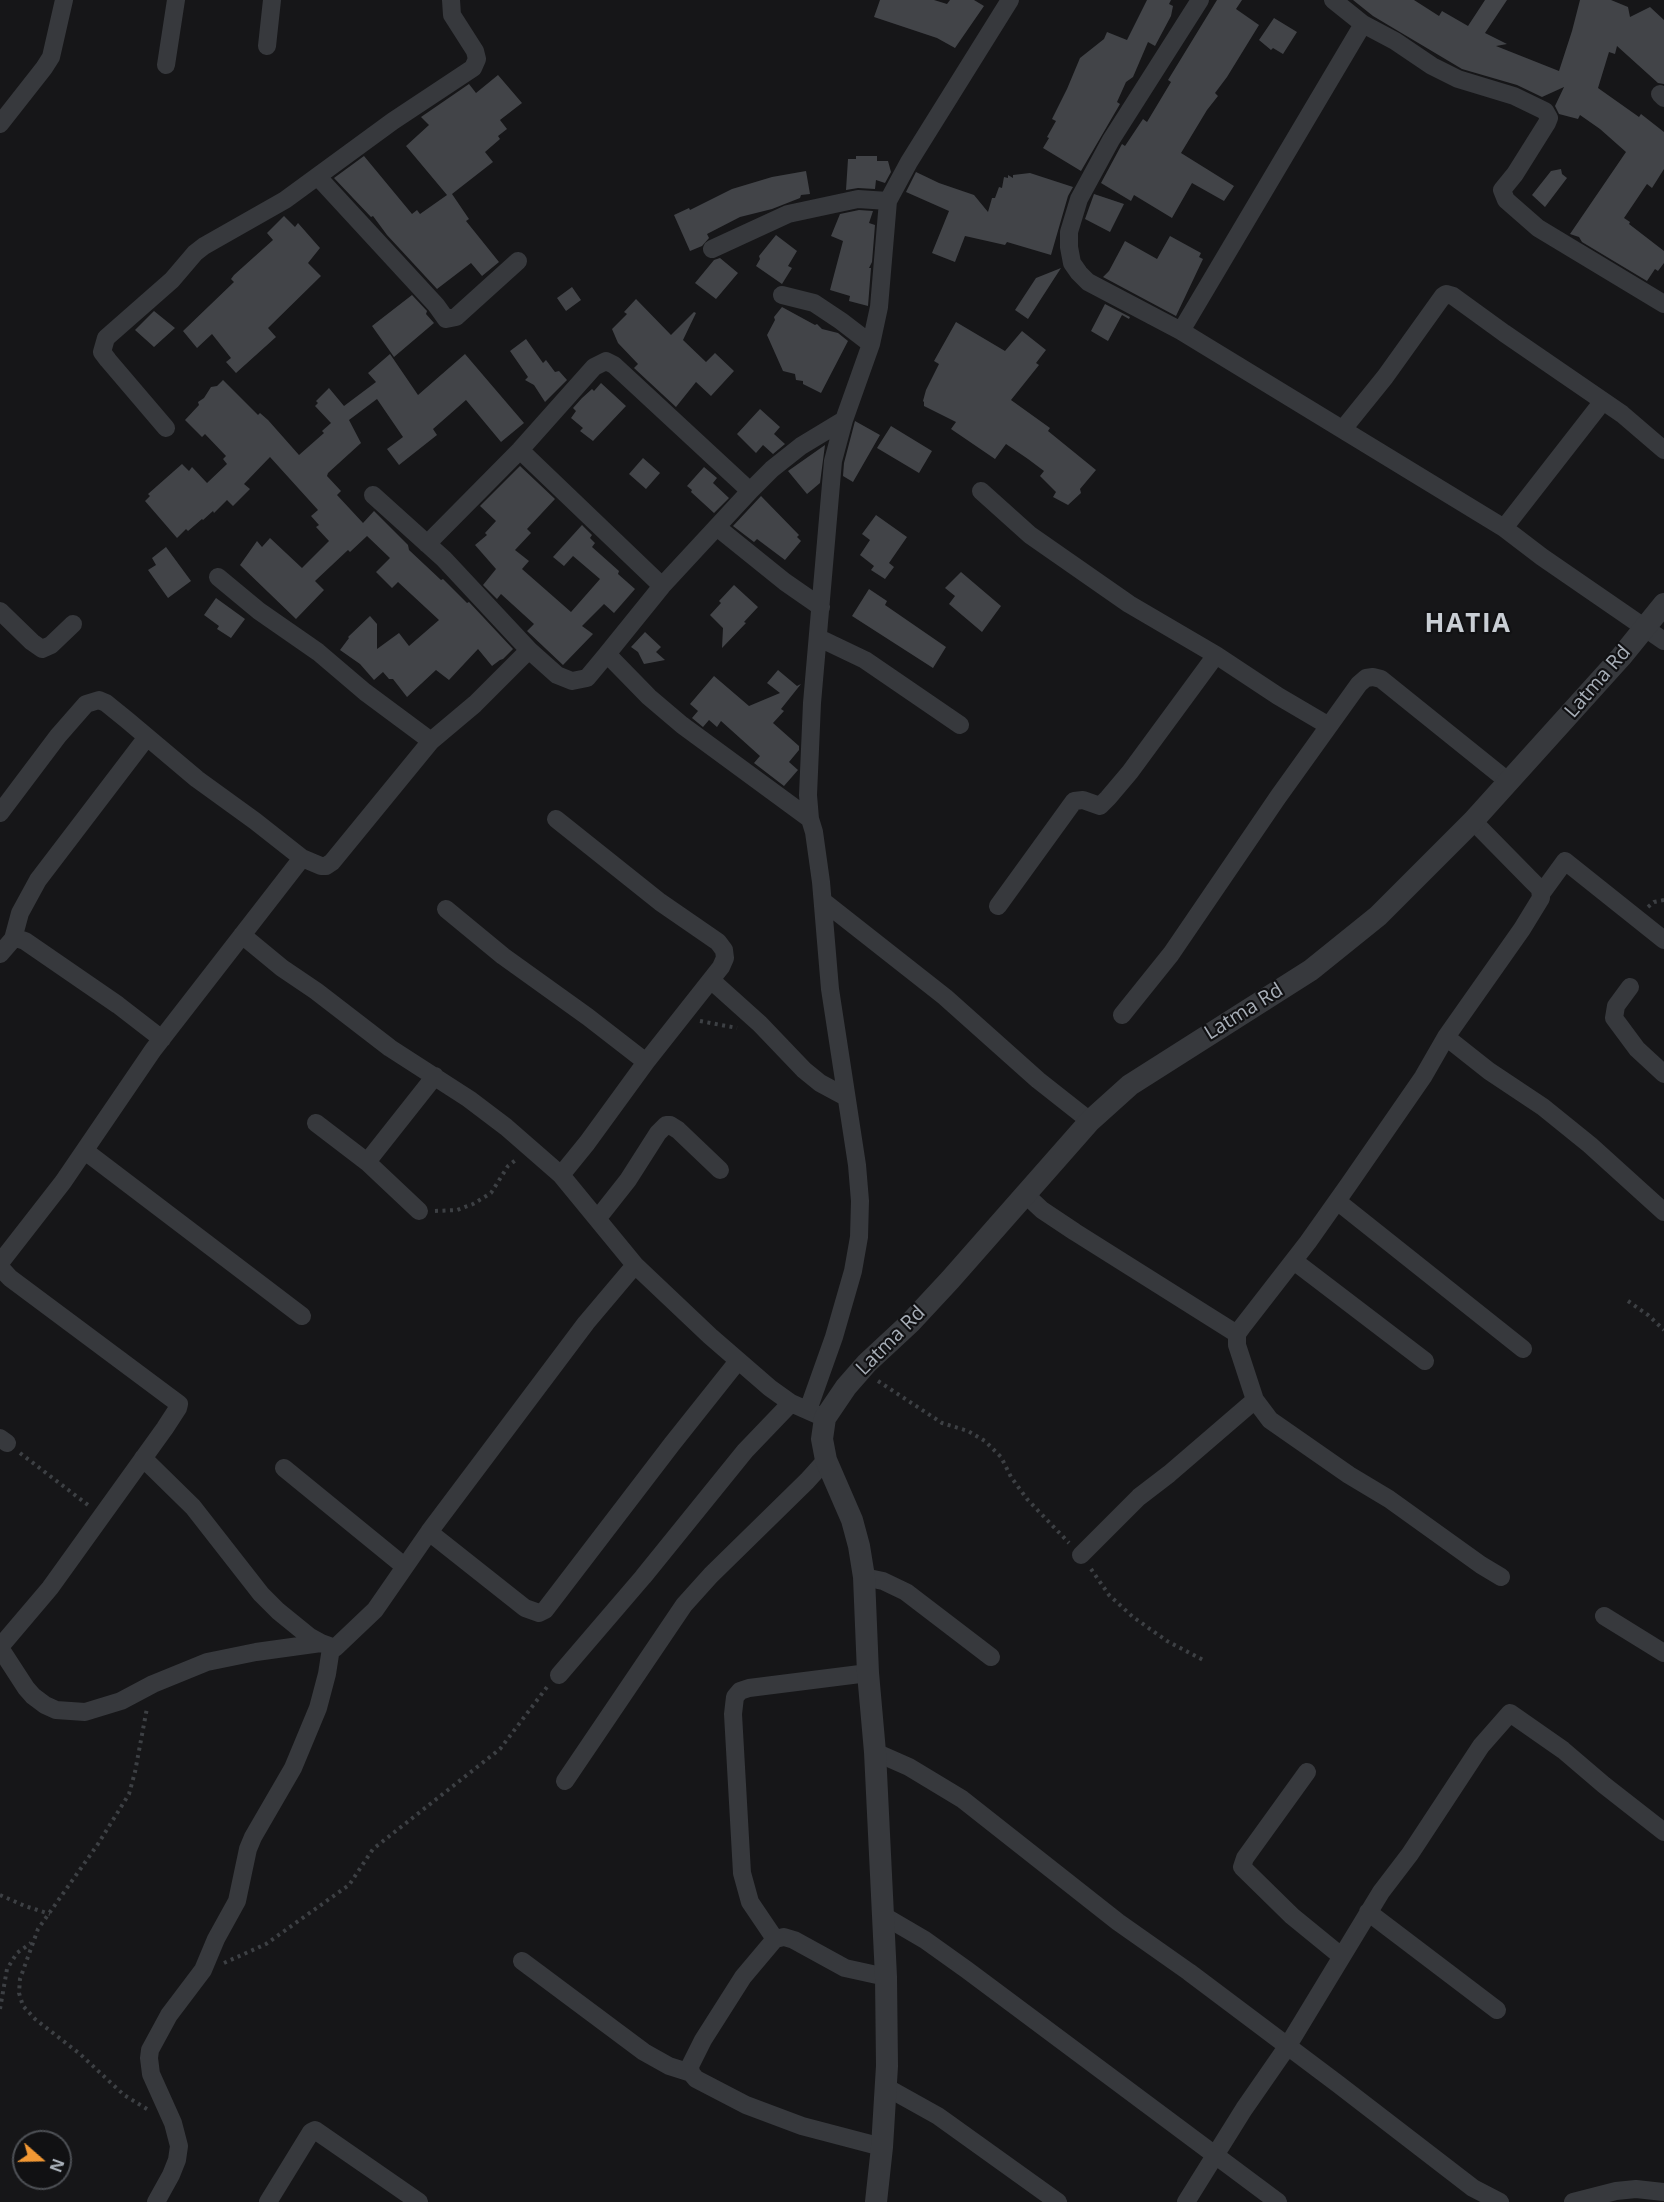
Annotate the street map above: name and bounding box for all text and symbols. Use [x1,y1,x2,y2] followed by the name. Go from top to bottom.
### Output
[1425,609,1511,641] district label: HATIA
[1560,641,1636,723] street label: Latma Rd
[1200,978,1288,1046] street label: Latma Rd
[851,1301,931,1381] street label: Latma Rd
[12,2130,72,2190] north arrow
[44,2156,70,2175] text: N

